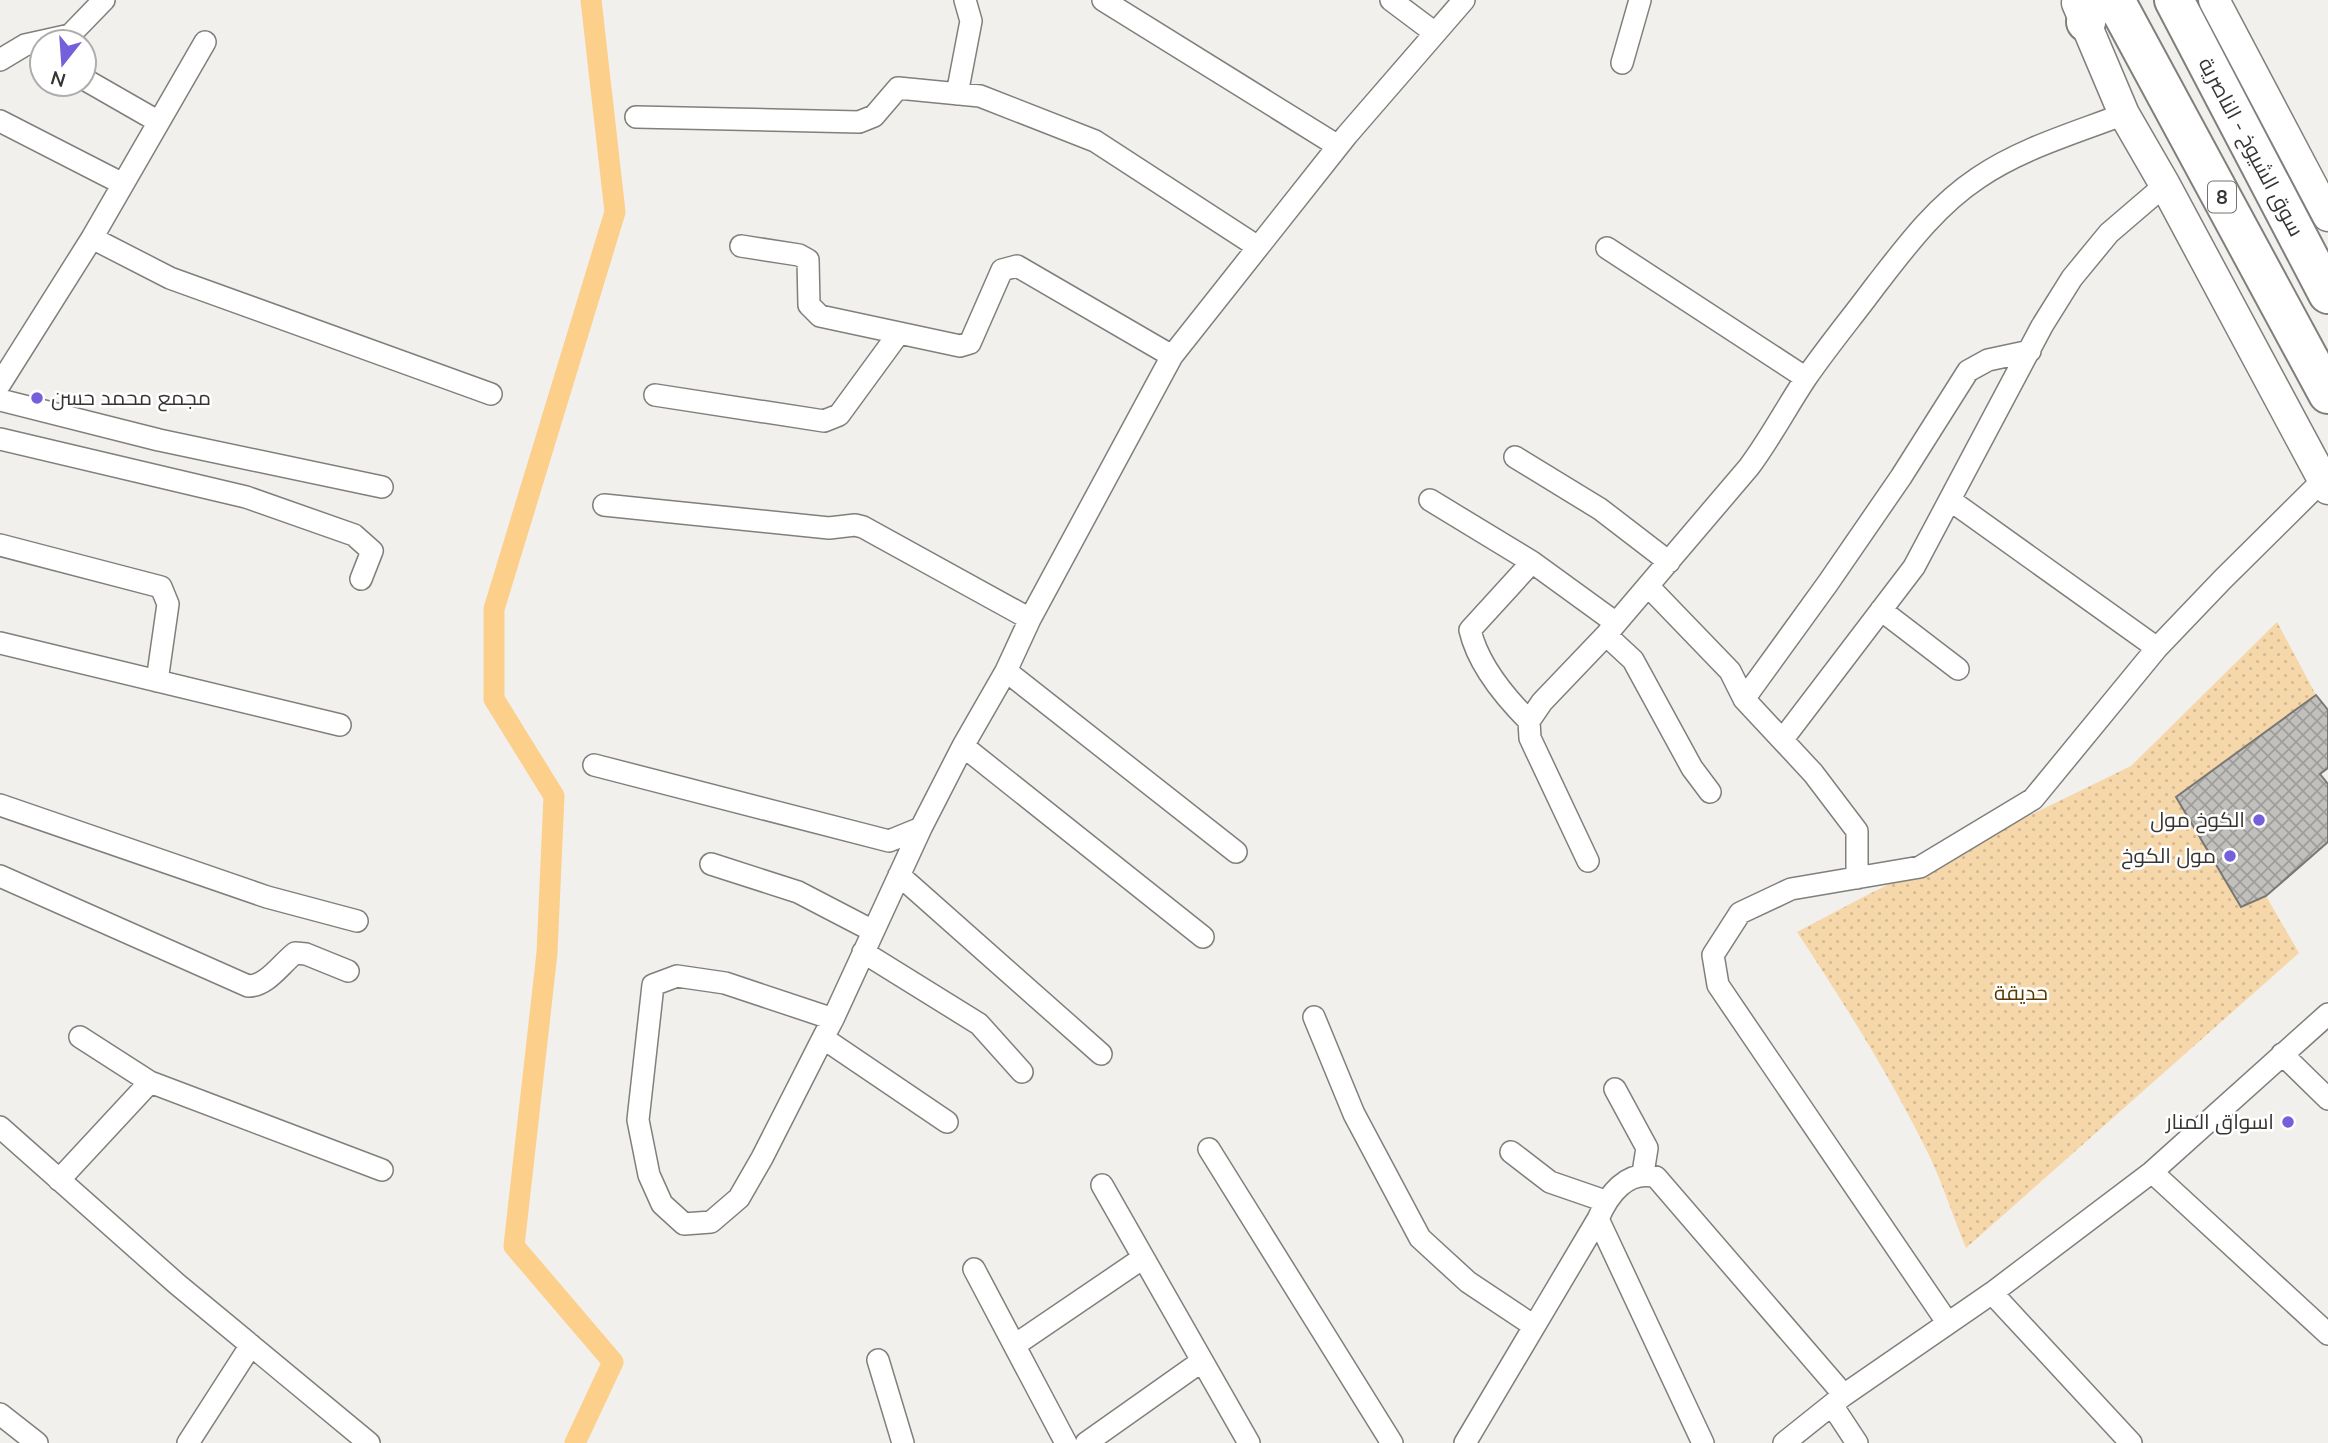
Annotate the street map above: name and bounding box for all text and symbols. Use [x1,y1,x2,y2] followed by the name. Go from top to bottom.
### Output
[28,28,98,98] north arrow
[2192,53,2310,241] street label: سوق الشيوخ - الناصرية
[48,66,68,93] text: N
[2208,182,2236,212] road number: 8
[51,384,211,412] place label: مجمع محمد حسن
[29,390,45,406] marker: مجمع محمد حسن
[2150,806,2245,834] place label: الكوخ مول
[2251,812,2267,828] marker: الكوخ مول
[2121,842,2216,870] place label: مول الكوخ
[2222,848,2238,864] marker: مول الكوخ
[1994,979,2048,1005] park label: حديقة
[2165,1108,2274,1135] place label: اسواق المنار
[2280,1114,2296,1130] marker: اسواق المنار

